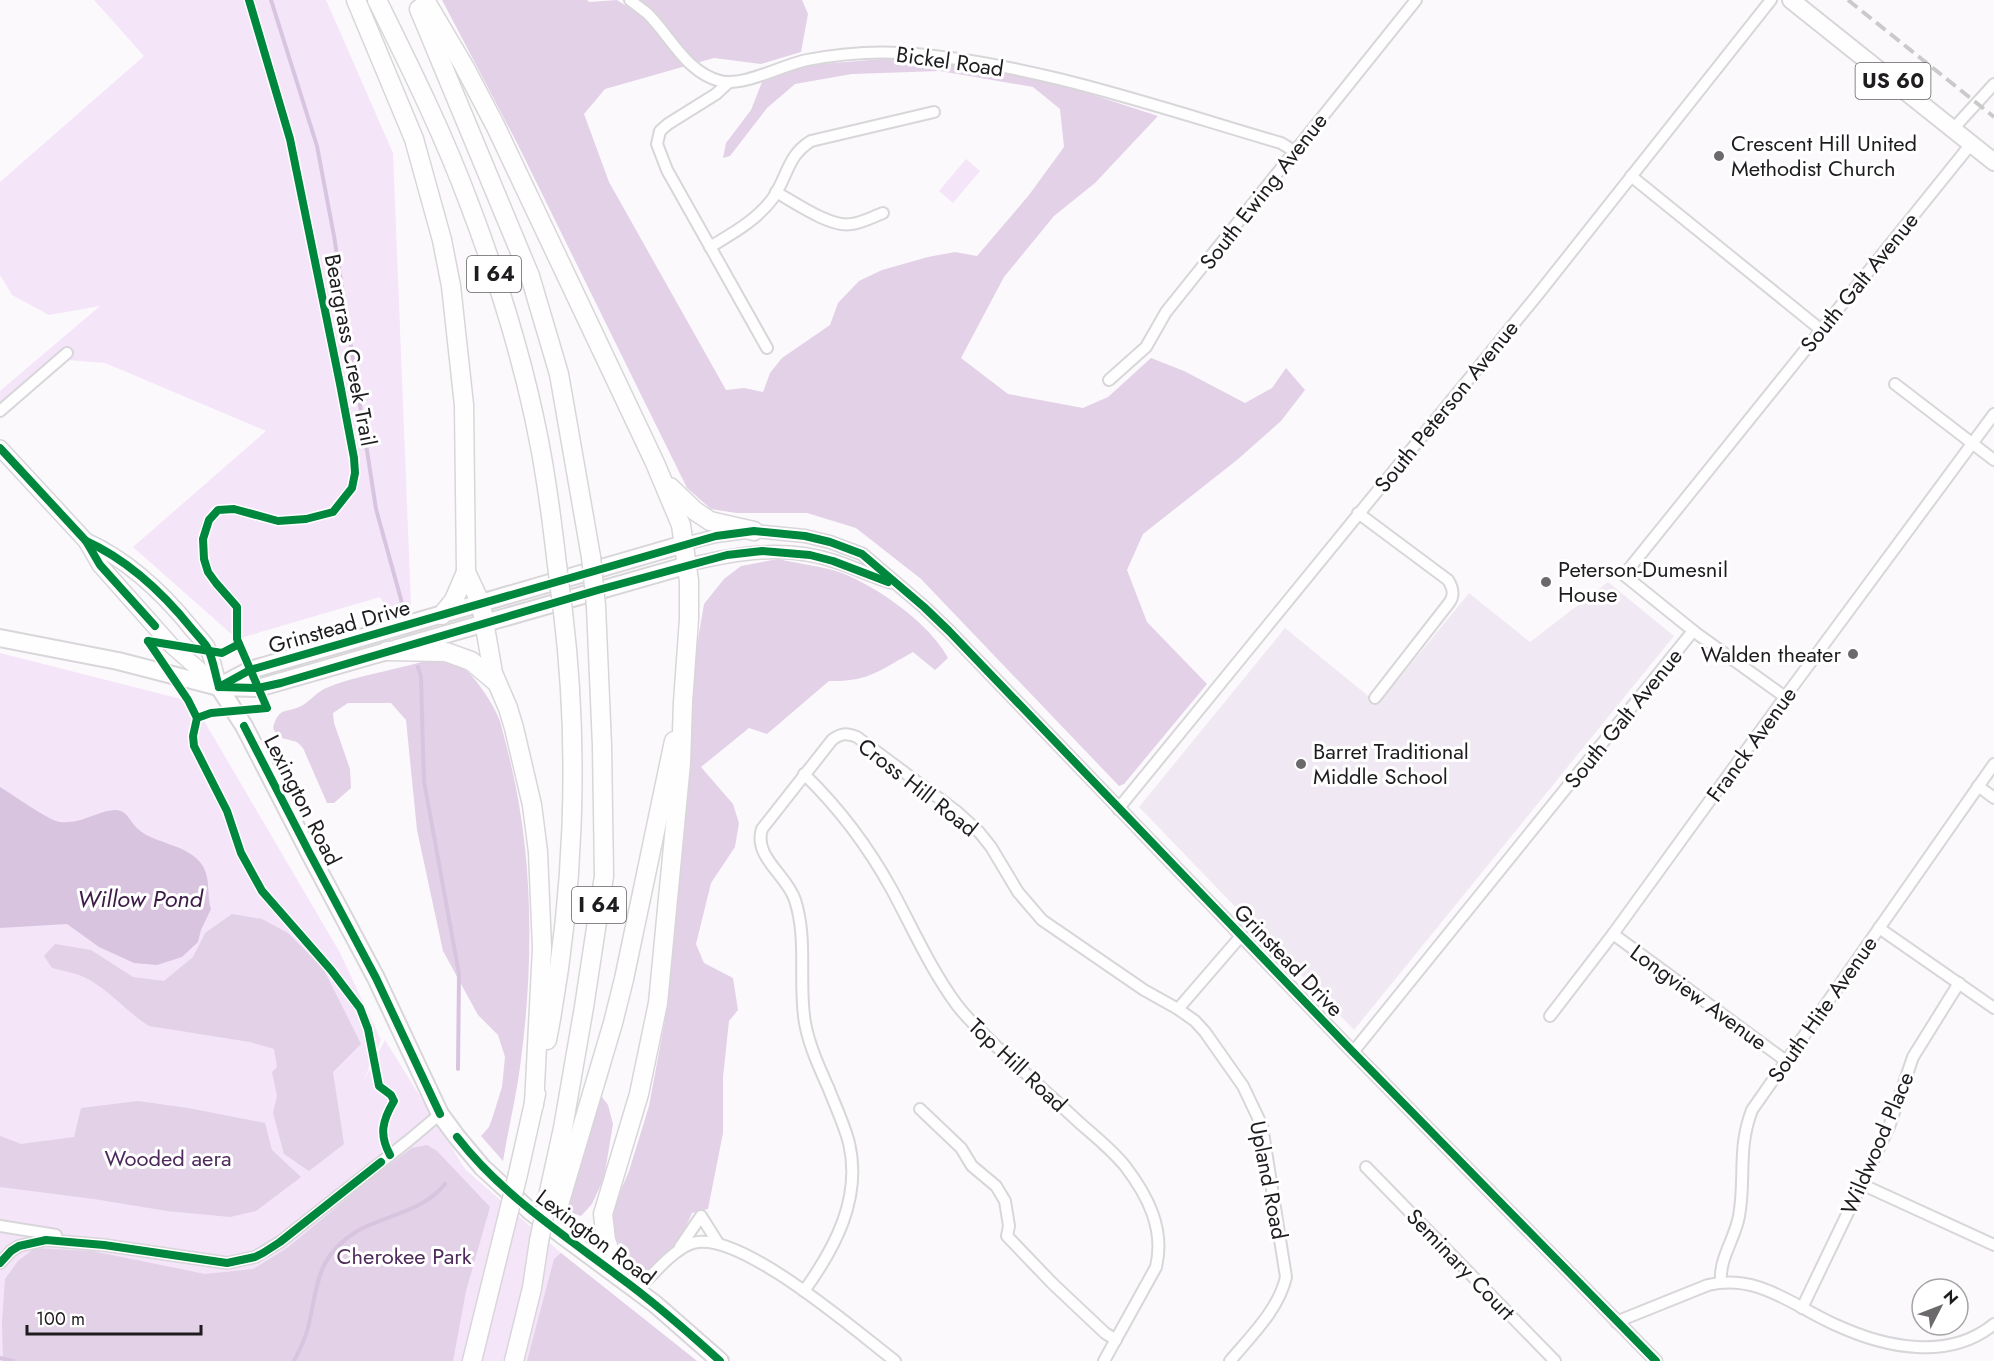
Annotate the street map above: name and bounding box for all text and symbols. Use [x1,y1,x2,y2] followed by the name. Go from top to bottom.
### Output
[894,38,1006,84] street label: Bickel Road
[1856,63,1930,99] road number: US 60
[1192,106,1334,276] street label: South Ewing Avenue
[1731,127,1917,184] place label: Crescent Hill United Methodist Church
[1712,149,1726,163] marker: Crescent Hill United Methodist Church
[1792,205,1926,359] street label: South Galt Avenue
[317,251,385,449] street label: Beargrass Creek Trail
[467,256,521,292] road number: I 64
[1366,313,1526,499] street label: South Peterson Avenue
[1558,553,1728,610] place label: Peterson-Dumesnil House
[1539,575,1553,589] marker: Peterson-Dumesnil House
[264,591,414,661] street label: Grinstead Drive
[1701,638,1841,670] place label: Walden theater
[1556,641,1690,795] street label: South Galt Avenue
[1846,647,1860,661] marker: Walden theater
[1698,680,1804,808] street label: Franck Avenue
[256,729,350,871] street label: Lexington Road
[851,730,985,844] street label: Cross Hill Road
[1313,735,1469,792] place label: Barret Traditional Middle School
[1294,757,1308,771] marker: Barret Traditional Middle School
[77,881,204,916] water label: Willow Pond
[572,887,626,923] road number: I 64
[1227,896,1351,1024] street label: Grinstead Drive
[1759,929,1885,1089] street label: South Hite Avenue
[1624,936,1774,1058] street label: Longview Avenue
[961,1011,1075,1119] street label: Top Hill Road
[1832,1067,1922,1219] street label: Wildwood Place
[1242,1118,1296,1242] street label: Upland Road
[104,1142,232,1174] park label: Wooded aera
[529,1181,663,1293] street label: Lexington Road
[1399,1201,1523,1328] street label: Seminary Court
[337,1240,472,1272] park label: Cherokee Park
[1910,1277,1970,1337] north arrow
[1938,1285,1964,1310] text: N
[27,1298,201,1336] scale bar
[36,1306,85,1332] text: 100 m

